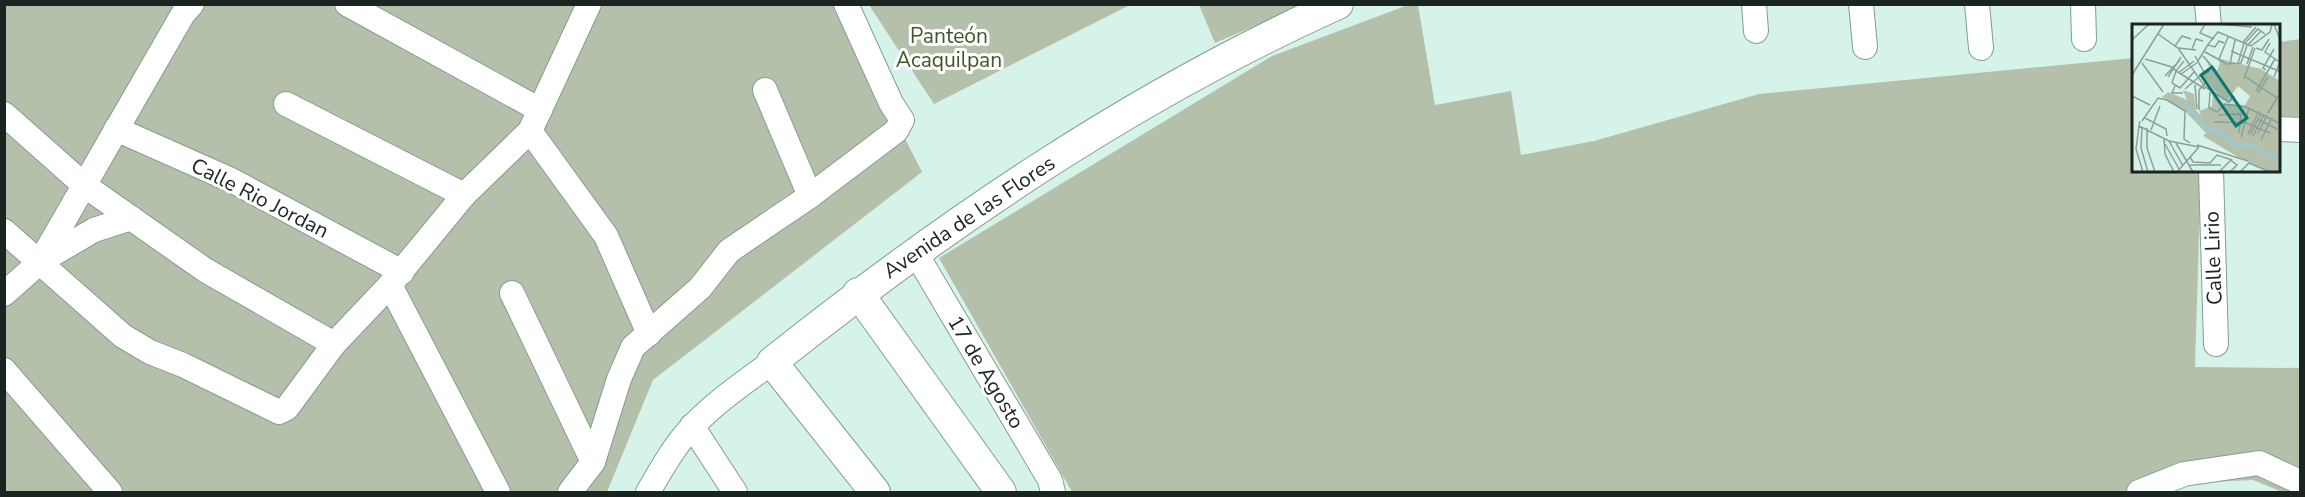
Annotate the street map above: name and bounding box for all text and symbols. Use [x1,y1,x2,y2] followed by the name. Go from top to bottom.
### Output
[896,22,1002,74] park label: Panteón Acaquilpan
[2132,24,2281,172] inset map
[878,149,1060,285] street label: Avenida de las Flores
[186,151,334,245] street label: Calle Rio Jordan
[2197,210,2229,306] street label: Calle Lirio
[941,310,1031,434] street label: 17 de Agosto

